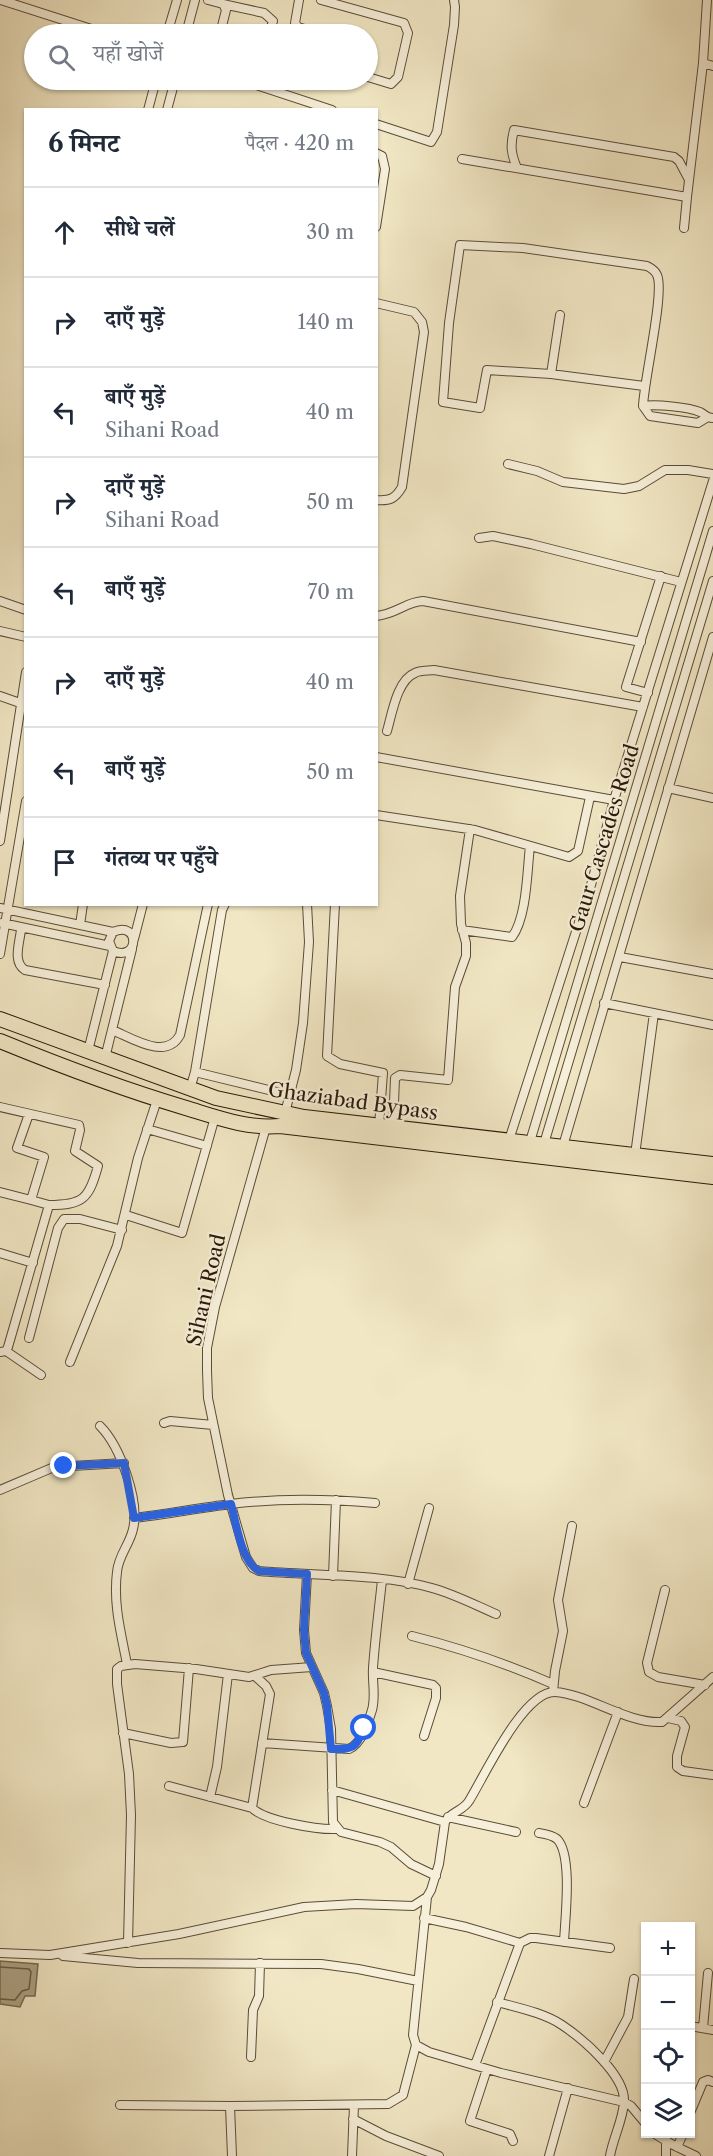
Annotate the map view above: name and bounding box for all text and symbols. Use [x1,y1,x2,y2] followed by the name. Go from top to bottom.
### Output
[24,24,378,90] search box
[93,40,163,67] text: यहाँ खोजें
[45,41,78,74] icon: search
[48,127,119,159] text: 6 मिनट
[245,131,354,155] text: पैदल · 420 m
[105,215,174,242] text: सीधे चलें
[48,216,81,249] icon: ahead
[306,220,354,244] text: 30 m
[105,305,164,332] text: दाएँ मुड़ें
[48,306,81,339] icon: right
[297,310,354,334] text: 140 m
[105,383,165,410] text: बाएँ मुड़ें
[48,396,81,429] icon: left
[306,400,354,424] text: 40 m
[105,418,220,442] text: Sihani Road
[105,473,164,500] text: दाएँ मुड़ें
[48,486,81,519] icon: right
[307,490,354,514] text: 50 m
[105,508,220,532] text: Sihani Road
[105,575,165,602] text: बाएँ मुड़ें
[48,576,81,609] icon: left
[308,580,354,604] text: 70 m
[105,665,164,692] text: दाएँ मुड़ें
[48,666,81,699] icon: right
[306,670,354,694] text: 40 m
[564,741,644,935] street label: Gaur Cascades Road
[105,755,165,782] text: बाएँ मुड़ें
[48,756,81,789] icon: left
[307,760,354,784] text: 50 m
[105,845,218,872] text: गंतव्य पर पहुँचे
[48,846,81,879] icon: arrive
[266,1077,440,1125] street label: Ghaziabad Bypass
[181,1231,231,1349] street label: Sihani Road
[50,1452,76,1478] route end
[350,1714,376,1740] route start
[641,1922,695,2138] map controls
[641,1922,695,1976] button: +
[641,1976,695,2030] button: −
[641,2030,695,2084] button: locate
[641,2084,695,2138] button: layers

